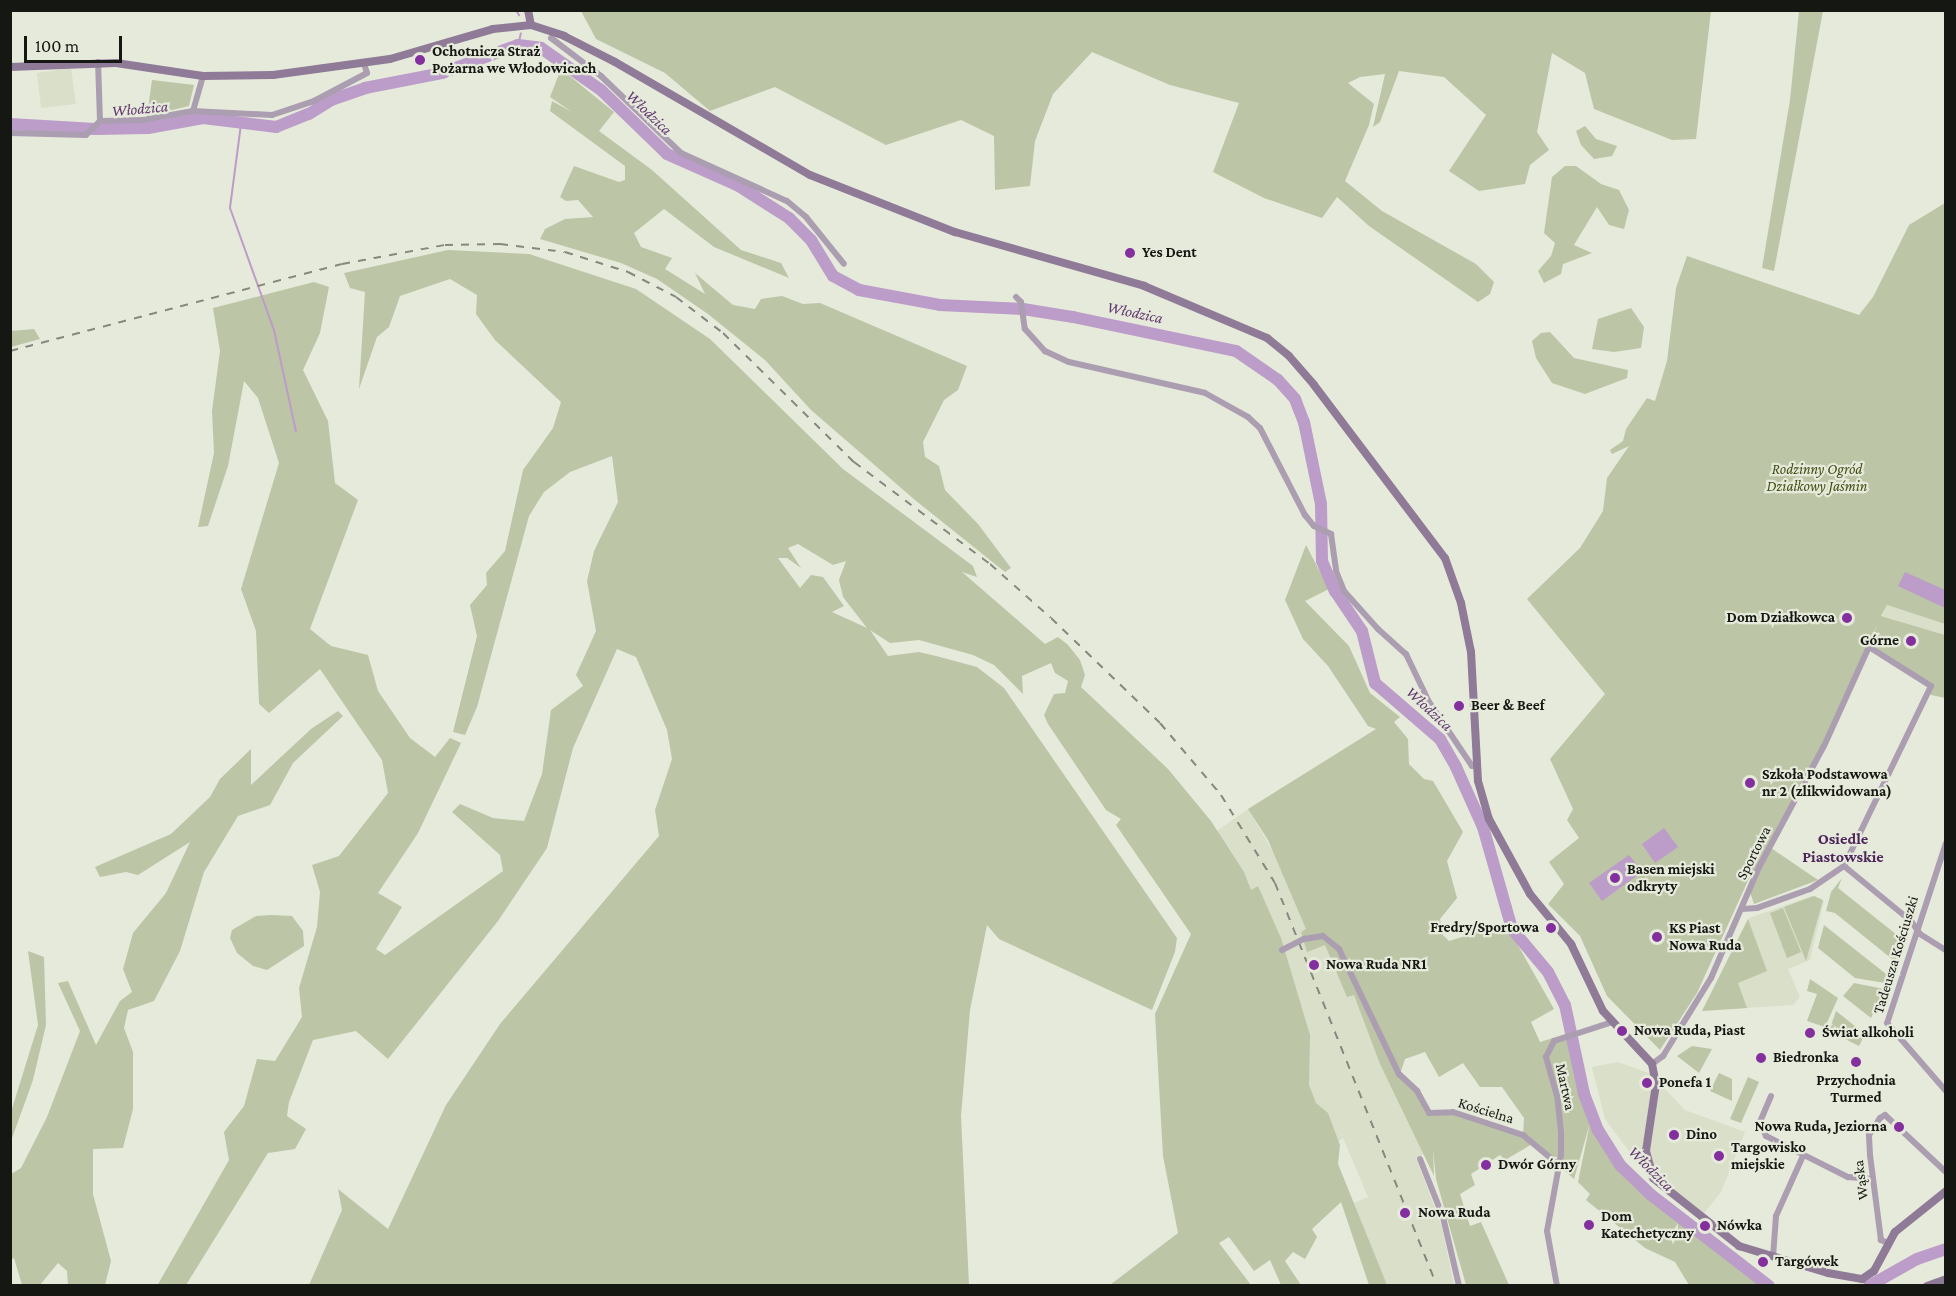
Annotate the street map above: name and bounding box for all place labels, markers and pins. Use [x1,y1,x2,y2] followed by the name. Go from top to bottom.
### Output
[432,42,596,77] place label: Ochotnicza Straż Pożarna we Włodowicach
[413,53,427,67] marker: Ochotnicza Straż Pożarna we Włodowicach
[1142,244,1197,262] place label: Yes Dent
[1123,246,1137,260] marker: Yes Dent
[1727,609,1835,627] place label: Dom Działkowca
[1840,611,1854,625] marker: Dom Działkowca
[1860,632,1899,650] place label: Górne
[1904,634,1918,648] marker: Górne
[1471,697,1544,715] place label: Beer & Beef
[1452,699,1466,713] marker: Beer & Beef
[1762,765,1892,800] place label: Szkoła Podstawowa nr 2 (zlikwidowana)
[1743,776,1757,790] marker: Szkoła Podstawowa nr 2 (zlikwidowana)
[1627,860,1715,895] place label: Basen miejski odkryty
[1608,871,1622,885] marker: Basen miejski odkryty
[1430,919,1539,937] place label: Fredry/Sportowa
[1669,919,1742,954] place label: KS Piast Nowa Ruda
[1544,921,1558,935] marker: Fredry/Sportowa
[1650,930,1664,944] marker: KS Piast Nowa Ruda
[1326,956,1426,974] place label: Nowa Ruda NR1
[1307,958,1321,972] marker: Nowa Ruda NR1
[1634,1022,1745,1040] place label: Nowa Ruda, Piast
[1615,1024,1629,1038] marker: Nowa Ruda, Piast
[1822,1024,1914,1042] place label: Świat alkoholi
[1803,1026,1817,1040] marker: Świat alkoholi
[1773,1049,1839,1067] place label: Biedronka
[1754,1051,1768,1065] marker: Biedronka
[1849,1055,1863,1069] marker: Przychodnia Turmed
[1816,1071,1896,1106] place label: Przychodnia Turmed
[1659,1074,1711,1092] place label: Ponefa 1
[1640,1076,1654,1090] marker: Ponefa 1
[1754,1118,1887,1136] place label: Nowa Ruda, Jeziorna
[1892,1120,1906,1134] marker: Nowa Ruda, Jeziorna
[1686,1126,1717,1144] place label: Dino
[1667,1128,1681,1142] marker: Dino
[1731,1138,1806,1173] place label: Targowisko miejskie
[1712,1149,1726,1163] marker: Targowisko miejskie
[1498,1156,1576,1174] place label: Dwór Górny
[1479,1158,1493,1172] marker: Dwór Górny
[1396,1204,1414,1222] marker: Nowa Ruda
[1418,1204,1491,1222] place label: Nowa Ruda
[1601,1207,1694,1242] place label: Dom Katechetyczny
[1717,1217,1762,1235] place label: Nówka
[1582,1218,1596,1232] marker: Dom Katechetyczny
[1698,1219,1712,1233] marker: Nówka
[1775,1253,1838,1271] place label: Targówek
[1756,1255,1770,1269] marker: Targówek

